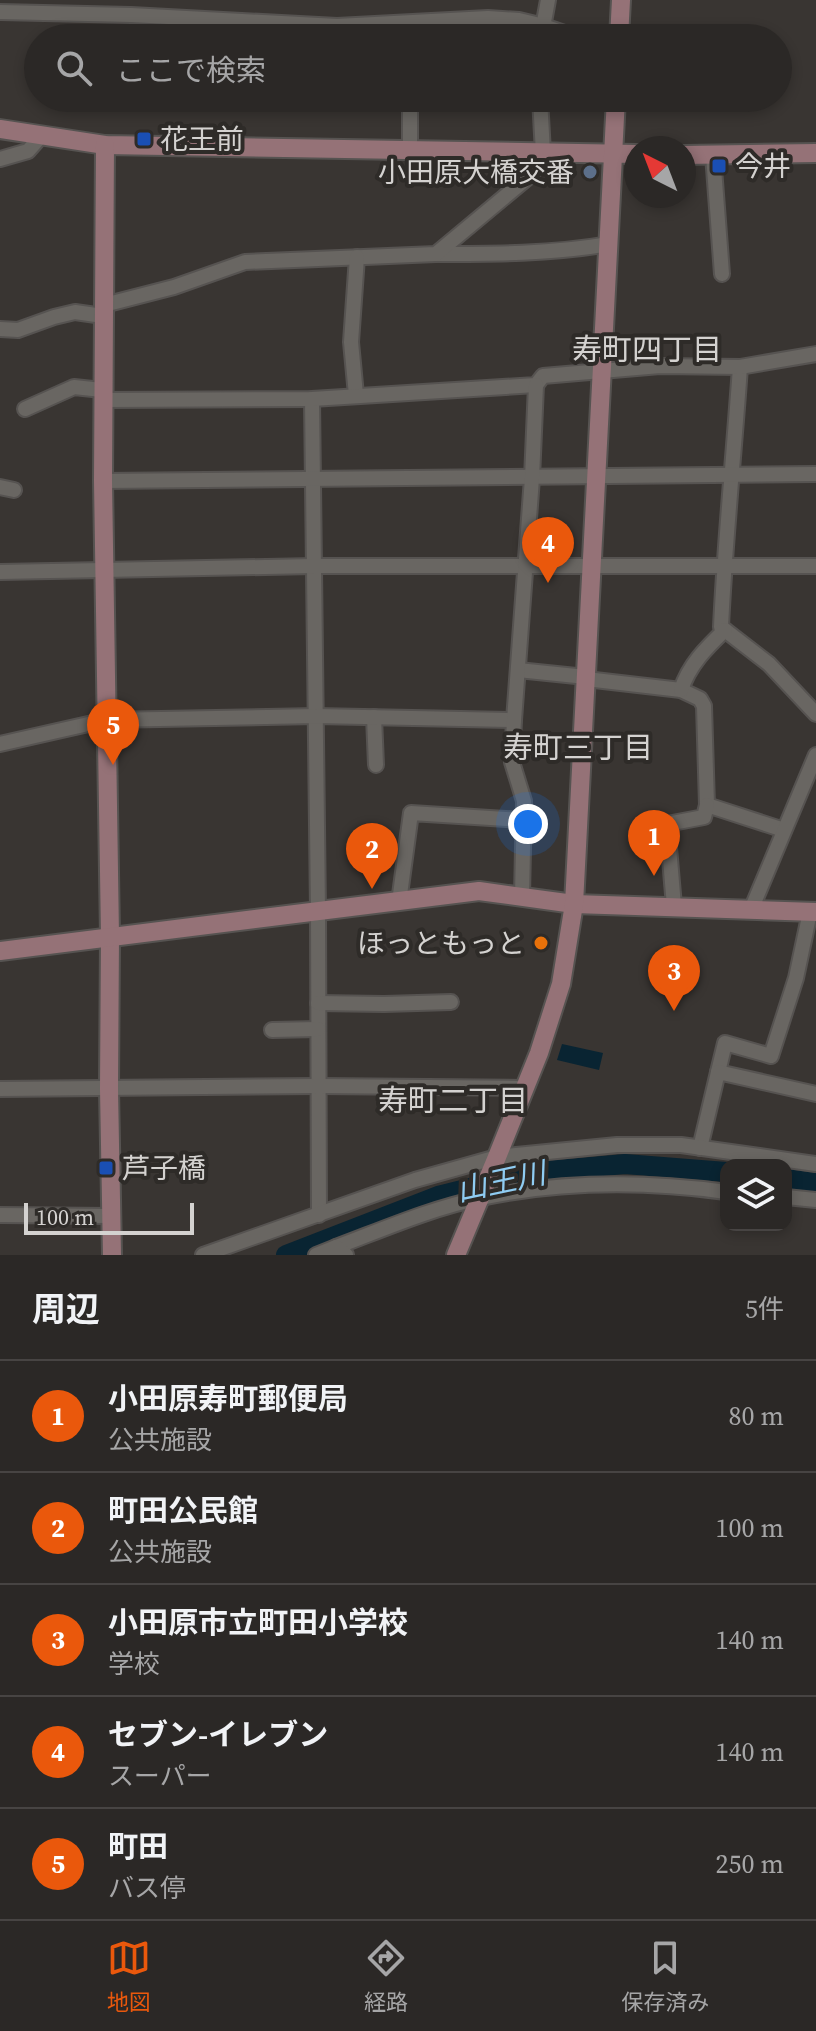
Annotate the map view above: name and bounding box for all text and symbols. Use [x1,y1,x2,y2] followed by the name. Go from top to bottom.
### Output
[24,24,792,112] search box
[52,46,96,90] icon: search
[116,50,266,91] text: ここで検索
[160,120,244,158] place label: 花王前
[135,130,153,148] marker: 花王前
[624,136,696,208] north arrow
[735,147,791,185] place label: 今井
[378,153,574,191] place label: 小田原大橋交番
[710,157,728,175] marker: 今井
[581,163,599,181] marker: 小田原大橋交番
[572,329,722,370] district label: 寿町四丁目
[522,517,574,583] pin: 4
[87,699,139,765] pin: 5
[503,727,653,768] district label: 寿町三丁目
[508,804,548,844] your location
[628,810,680,876] pin: 1
[346,823,398,889] pin: 2
[357,924,525,962] place label: ほっともっと
[532,934,550,952] marker: ほっともっと
[648,945,700,1011] pin: 3
[378,1080,528,1121] district label: 寿町二丁目
[122,1149,206,1187] place label: 芦子橋
[453,1151,552,1211] water label: 山王川
[97,1159,115,1177] marker: 芦子橋
[720,1159,792,1231] map controls
[720,1159,792,1231] button: layers
[24,1199,194,1235] scale bar
[36,1202,94,1232] text: 100 m
[32,1286,100,1332] text: 周辺
[745,1291,784,1327] text: 5件
[108,1378,348,1419] text: 小田原寿町郵便局
[51,1398,65,1434] text: 1
[729,1398,784,1434] text: 80 m
[108,1422,212,1458] text: 公共施設
[108,1490,258,1531] text: 町田公民館
[51,1510,65,1546] text: 2
[716,1510,784,1546] text: 100 m
[108,1534,212,1570] text: 公共施設
[108,1602,408,1643] text: 小田原市立町田小学校
[51,1622,65,1658] text: 3
[716,1622,784,1658] text: 140 m
[108,1646,160,1682] text: 学校
[108,1714,328,1755] text: セブン-イレブン
[51,1734,65,1770] text: 4
[716,1734,784,1770] text: 140 m
[108,1758,212,1794] text: スーパー
[108,1826,168,1867] text: 町田
[51,1846,65,1882] text: 5
[716,1846,784,1882] text: 250 m
[108,1870,186,1906] text: バス停
[107,1936,151,2017] tab: 地図
[364,1936,408,2017] tab: 経路
[621,1936,709,2017] tab: 保存済み

